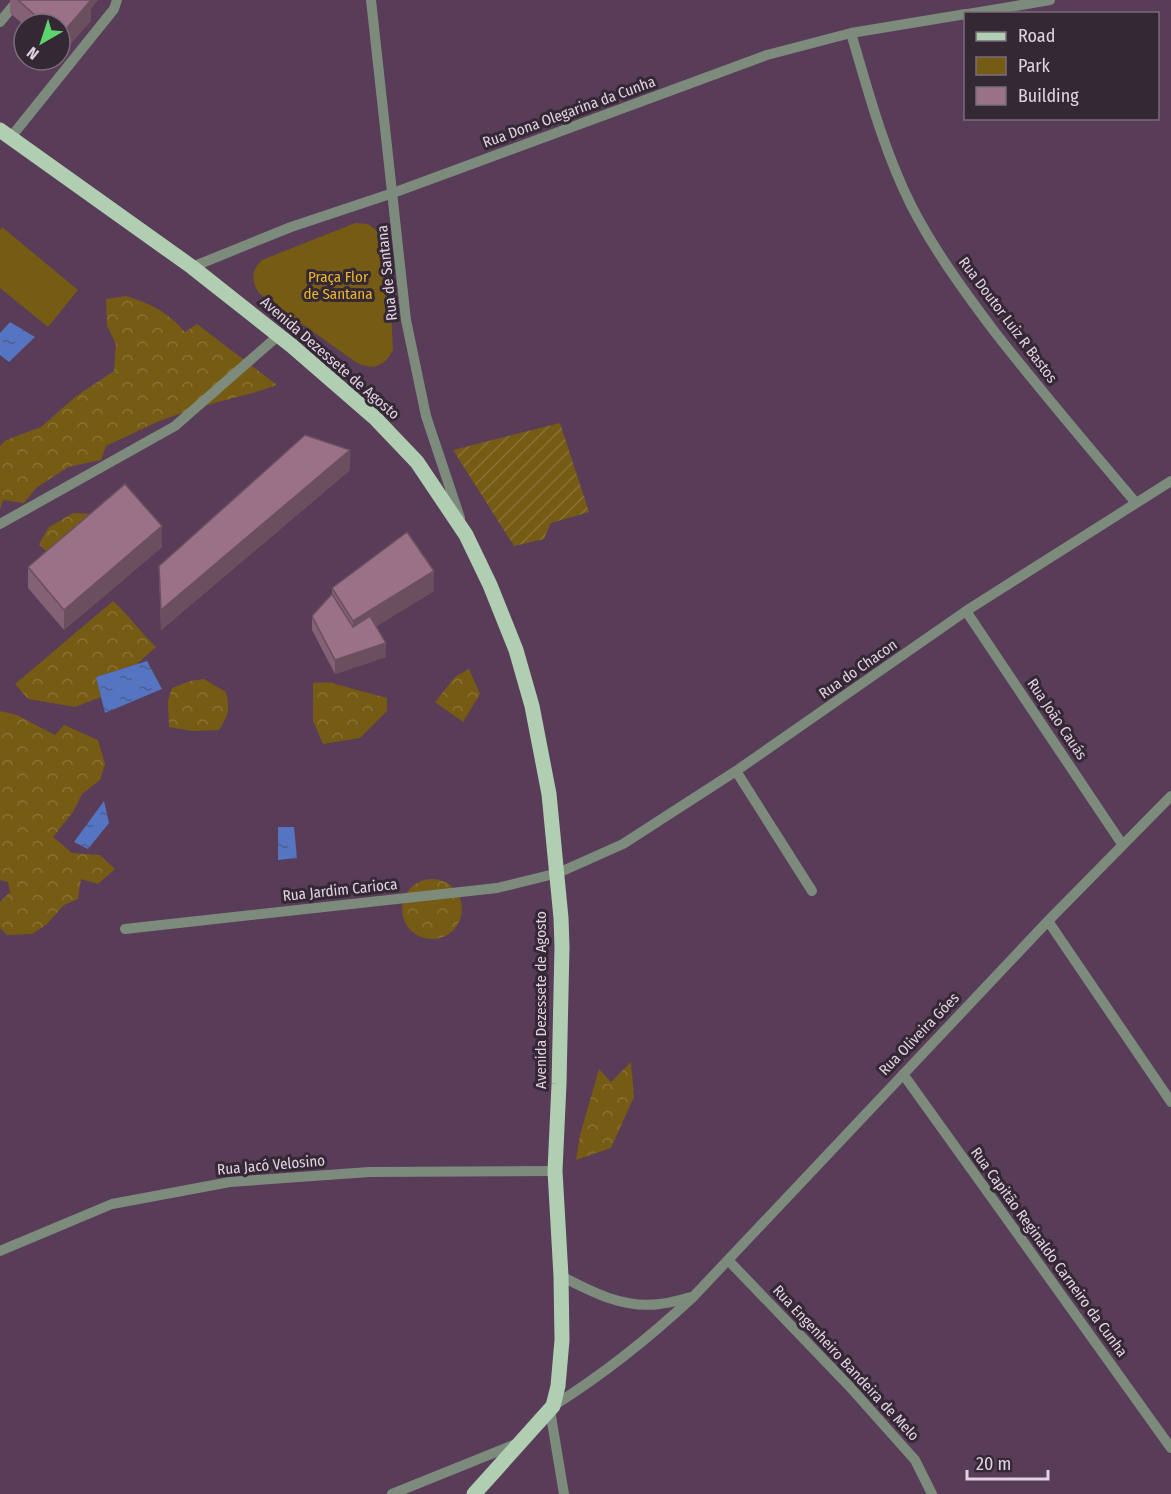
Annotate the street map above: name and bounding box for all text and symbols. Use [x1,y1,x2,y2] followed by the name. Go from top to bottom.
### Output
[12,12,72,72] north arrow
[964,12,1159,120] legend
[1018,25,1055,47] text: Road
[23,43,43,64] text: N
[1018,55,1051,77] text: Park
[480,72,658,152] street label: Rua Dona Olegarina da Cunha
[1018,85,1079,107] text: Building
[373,224,401,322] street label: Rua de Santana
[955,254,1061,386] street label: Rua Doutor Luiz R Bastos
[303,268,373,303] park label: Praça Flor de Santana
[257,293,403,423] street label: Avenida Dezessete de Agosto
[816,636,900,702] street label: Rua do Chacon
[1023,675,1091,763] street label: Rua João Cauás
[282,875,398,905] street label: Rua Jardim Carioca
[532,911,550,1089] street label: Avenida Dezessete de Agosto
[875,989,963,1079] street label: Rua Oliveira Góes
[967,1144,1131,1360] street label: Rua Capitão Reginaldo Carneiro da Cunha
[216,1151,326,1179] street label: Rua Jacó Velosino
[769,1281,923,1445] street label: Rua Engenheiro Bandeira de Melo
[967,1443,1048,1481] scale bar
[976,1453,1011,1475] text: 20 m

